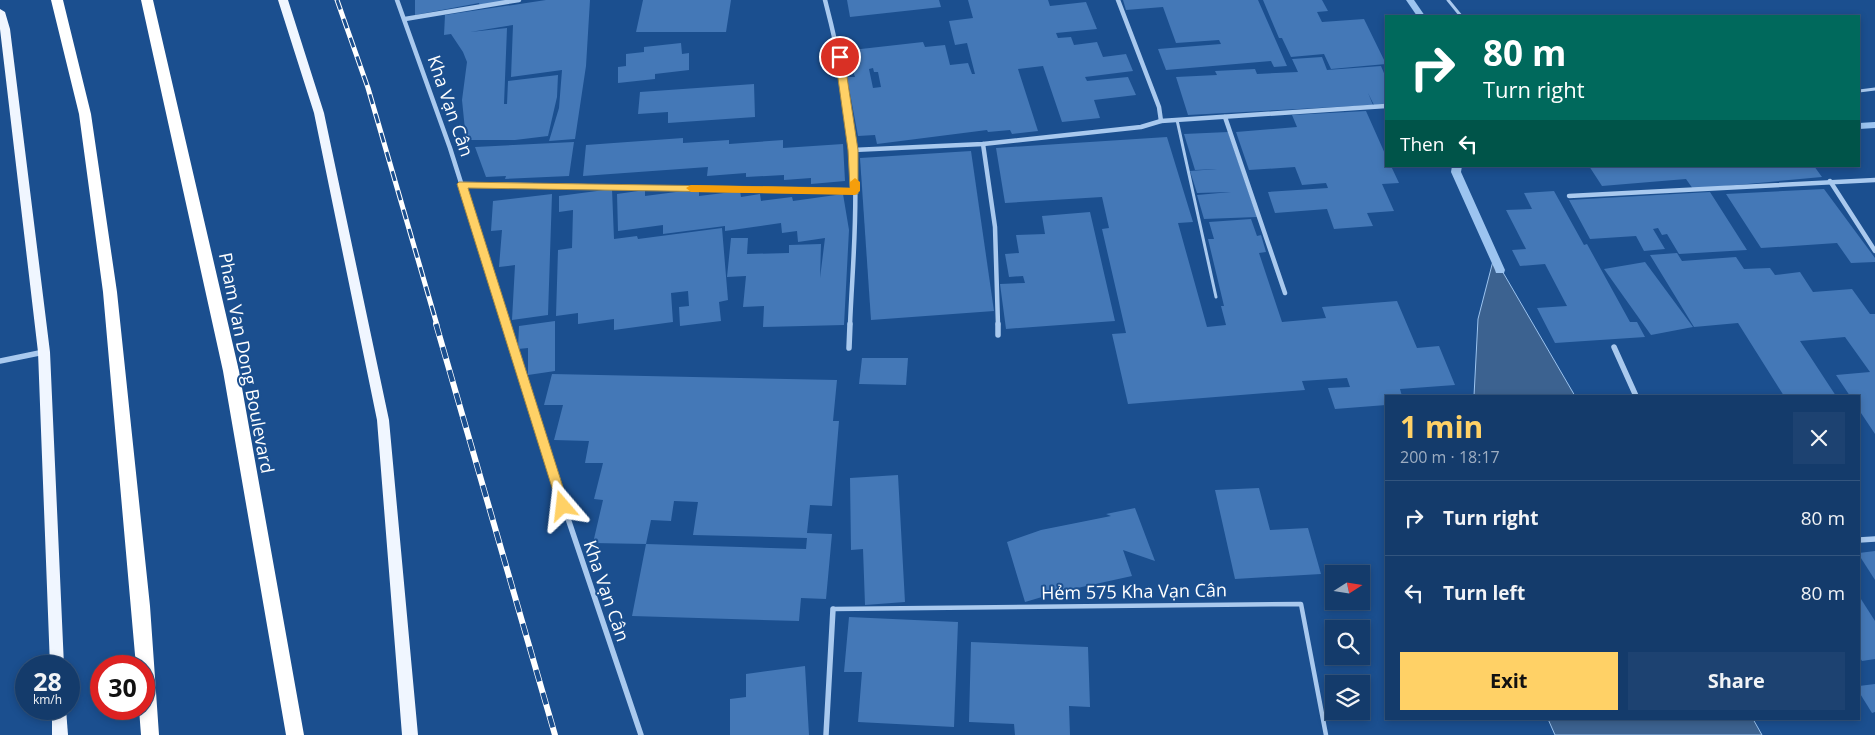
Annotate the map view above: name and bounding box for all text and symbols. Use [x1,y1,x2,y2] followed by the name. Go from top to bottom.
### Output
[1483,29,1566,76] text: 80 m
[1400,35,1465,100] icon: right
[819,36,861,78] pin
[826,43,854,71] icon: arrive
[422,52,479,159] street label: Kha Vạn Cân
[1483,74,1585,104] text: Turn right
[1454,130,1482,158] icon: left
[1400,131,1444,157] text: Then
[214,250,280,475] street label: Pham Van Dong Boulevard
[1400,406,1483,447] text: 1 min
[1793,412,1845,464] button: close
[1400,446,1500,468] text: 200 m · 18:17
[536,479,588,531] position arrow
[1400,504,1428,532] icon: right
[1443,505,1538,531] text: Turn right
[1801,505,1845,531] text: 80 m
[578,537,635,644] street label: Kha Vạn Cân
[1325,565,1370,610] north arrow
[1325,565,1370,720] map controls
[1041,577,1227,605] street label: Hẻm 575 Kha Vạn Cân
[1400,579,1428,607] icon: left
[1443,580,1525,606] text: Turn left
[1801,580,1845,606] text: 80 m
[1325,620,1370,665] button: search
[1400,652,1618,710] button: Exit
[1628,652,1845,710] button: Share
[90,655,155,720] speed limit sign: 30
[33,664,62,698] text: 28
[1325,675,1370,720] button: layers
[33,691,62,708] text: km/h

